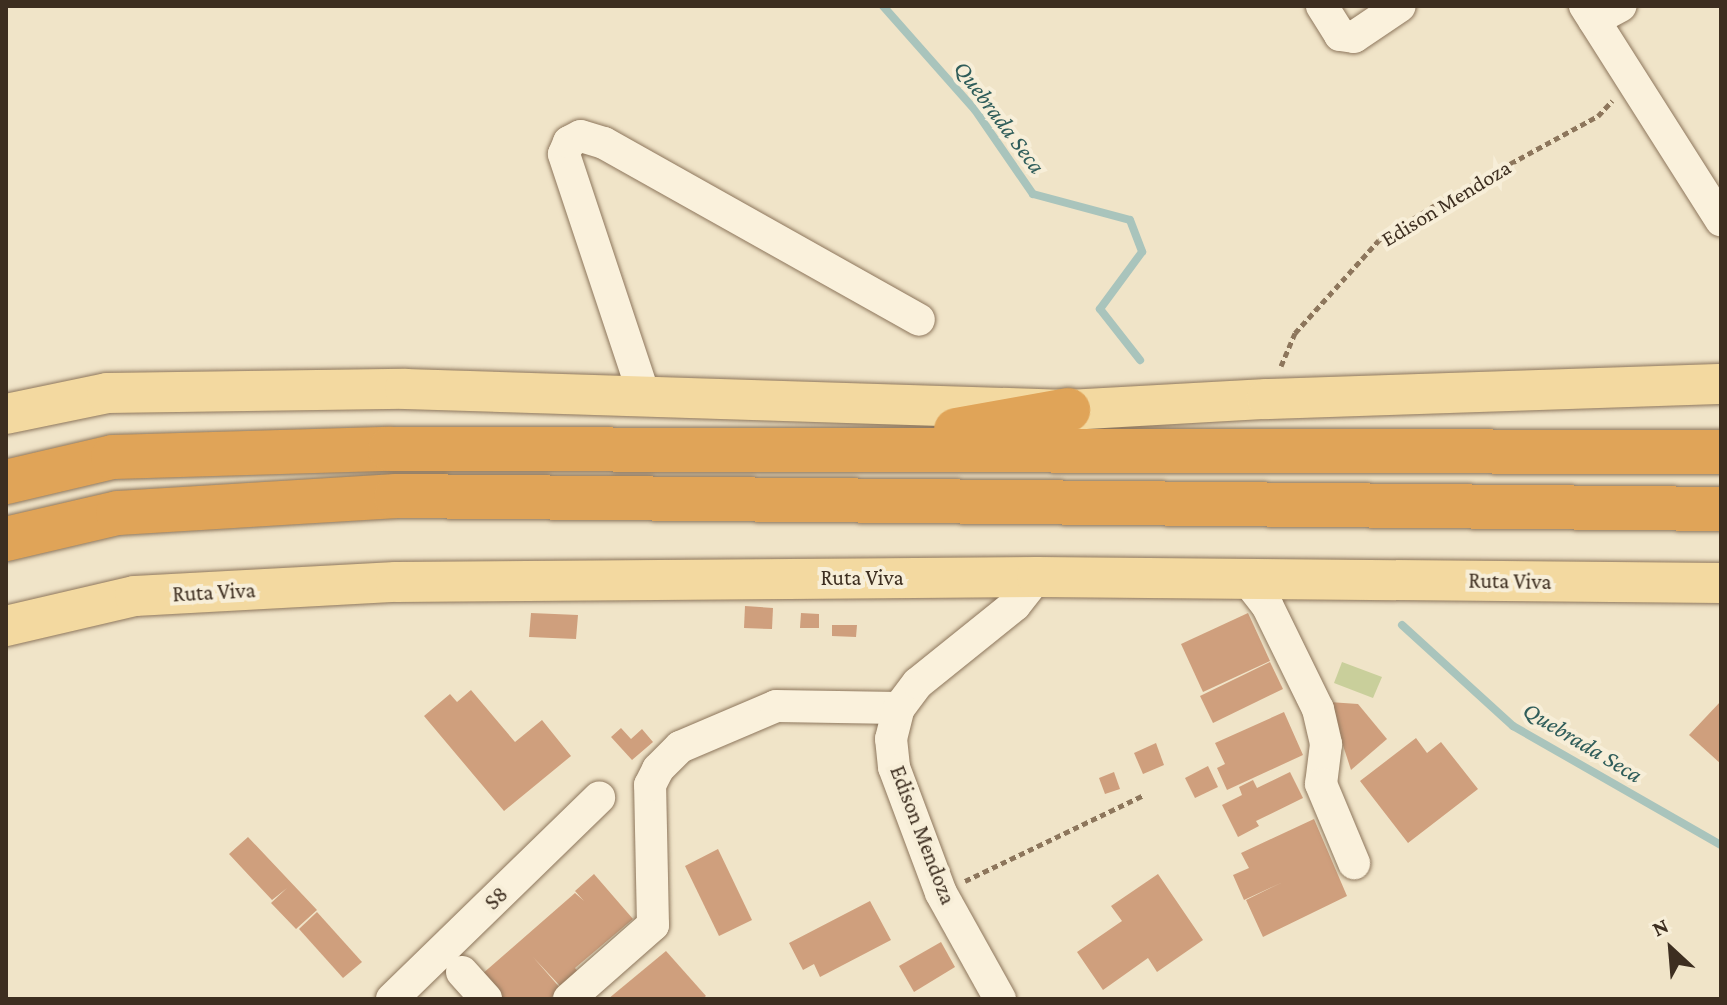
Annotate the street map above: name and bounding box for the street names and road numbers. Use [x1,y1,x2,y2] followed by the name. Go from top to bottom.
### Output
[1376,154,1516,252] street label: Edison Mendoza
[820,565,904,591] street label: Ruta Viva
[1468,567,1552,595] street label: Ruta Viva
[172,577,256,607] street label: Ruta Viva
[884,762,962,908] street label: Edison Mendoza
[479,881,513,915] street label: S8

